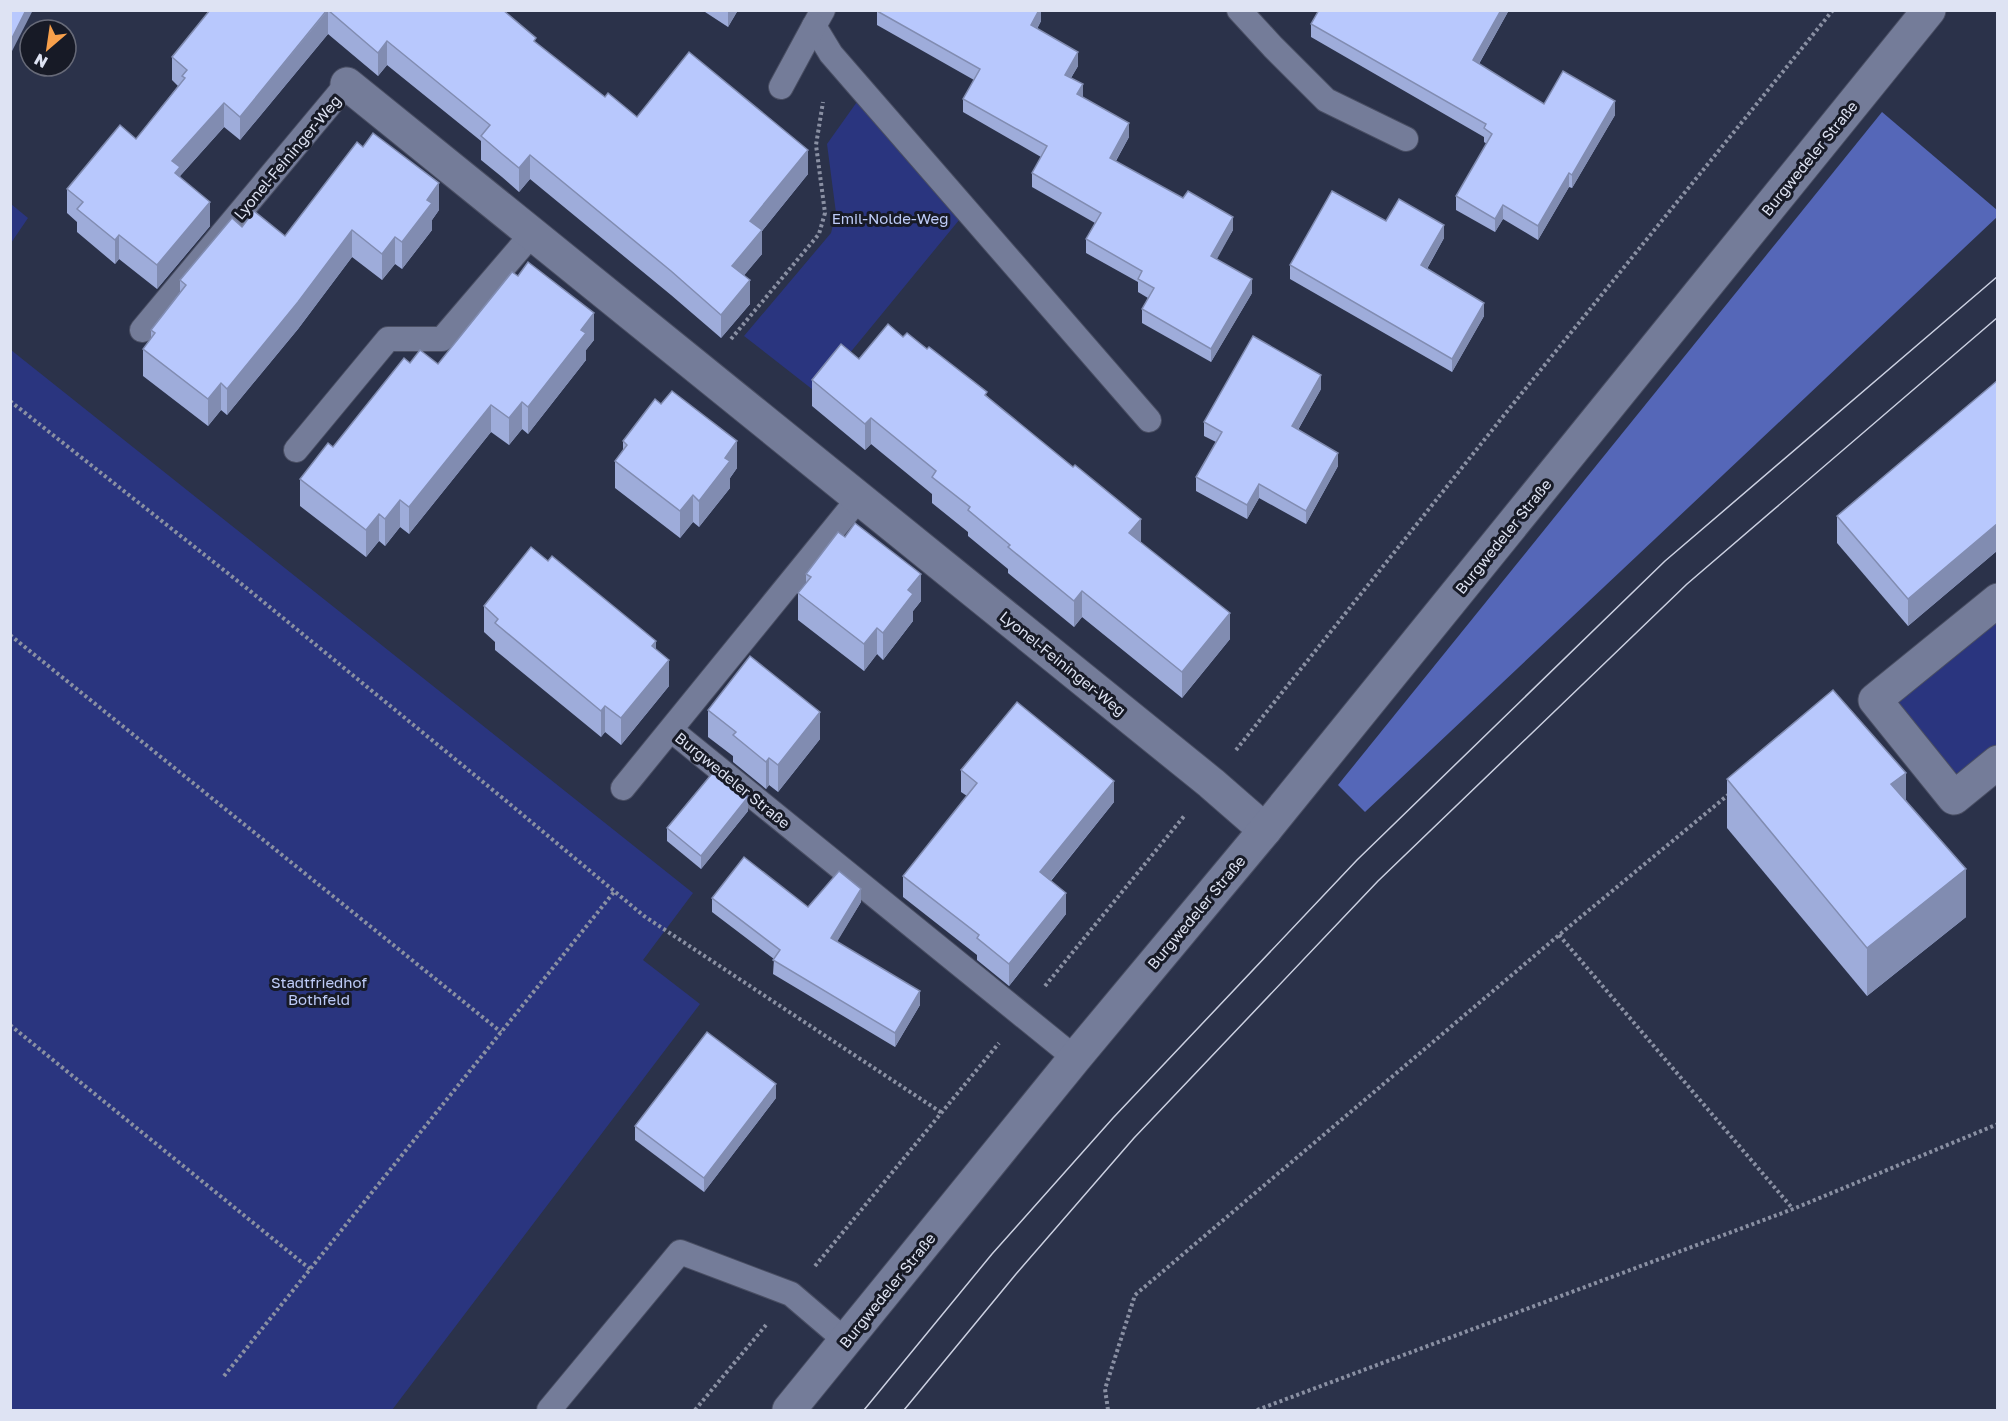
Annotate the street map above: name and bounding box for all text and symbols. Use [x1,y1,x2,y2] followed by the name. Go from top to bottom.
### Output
[18,18,78,78] north arrow
[31,49,51,73] text: N
[230,91,344,223] street label: Lyonel-Feininger-Weg
[1757,97,1861,219] street label: Burgwedeler Straße
[832,209,948,227] park label: Emil-Nolde-Weg
[1451,475,1555,597] street label: Burgwedeler Straße
[997,607,1129,719] street label: Lyonel-Feininger-Weg
[672,728,794,832] street label: Burgwedeler Straße
[1143,851,1249,972] street label: Burgwedeler Straße
[271,973,367,1008] park label: Stadtfriedhof Bothfeld
[835,1229,939,1351] street label: Burgwedeler Straße

